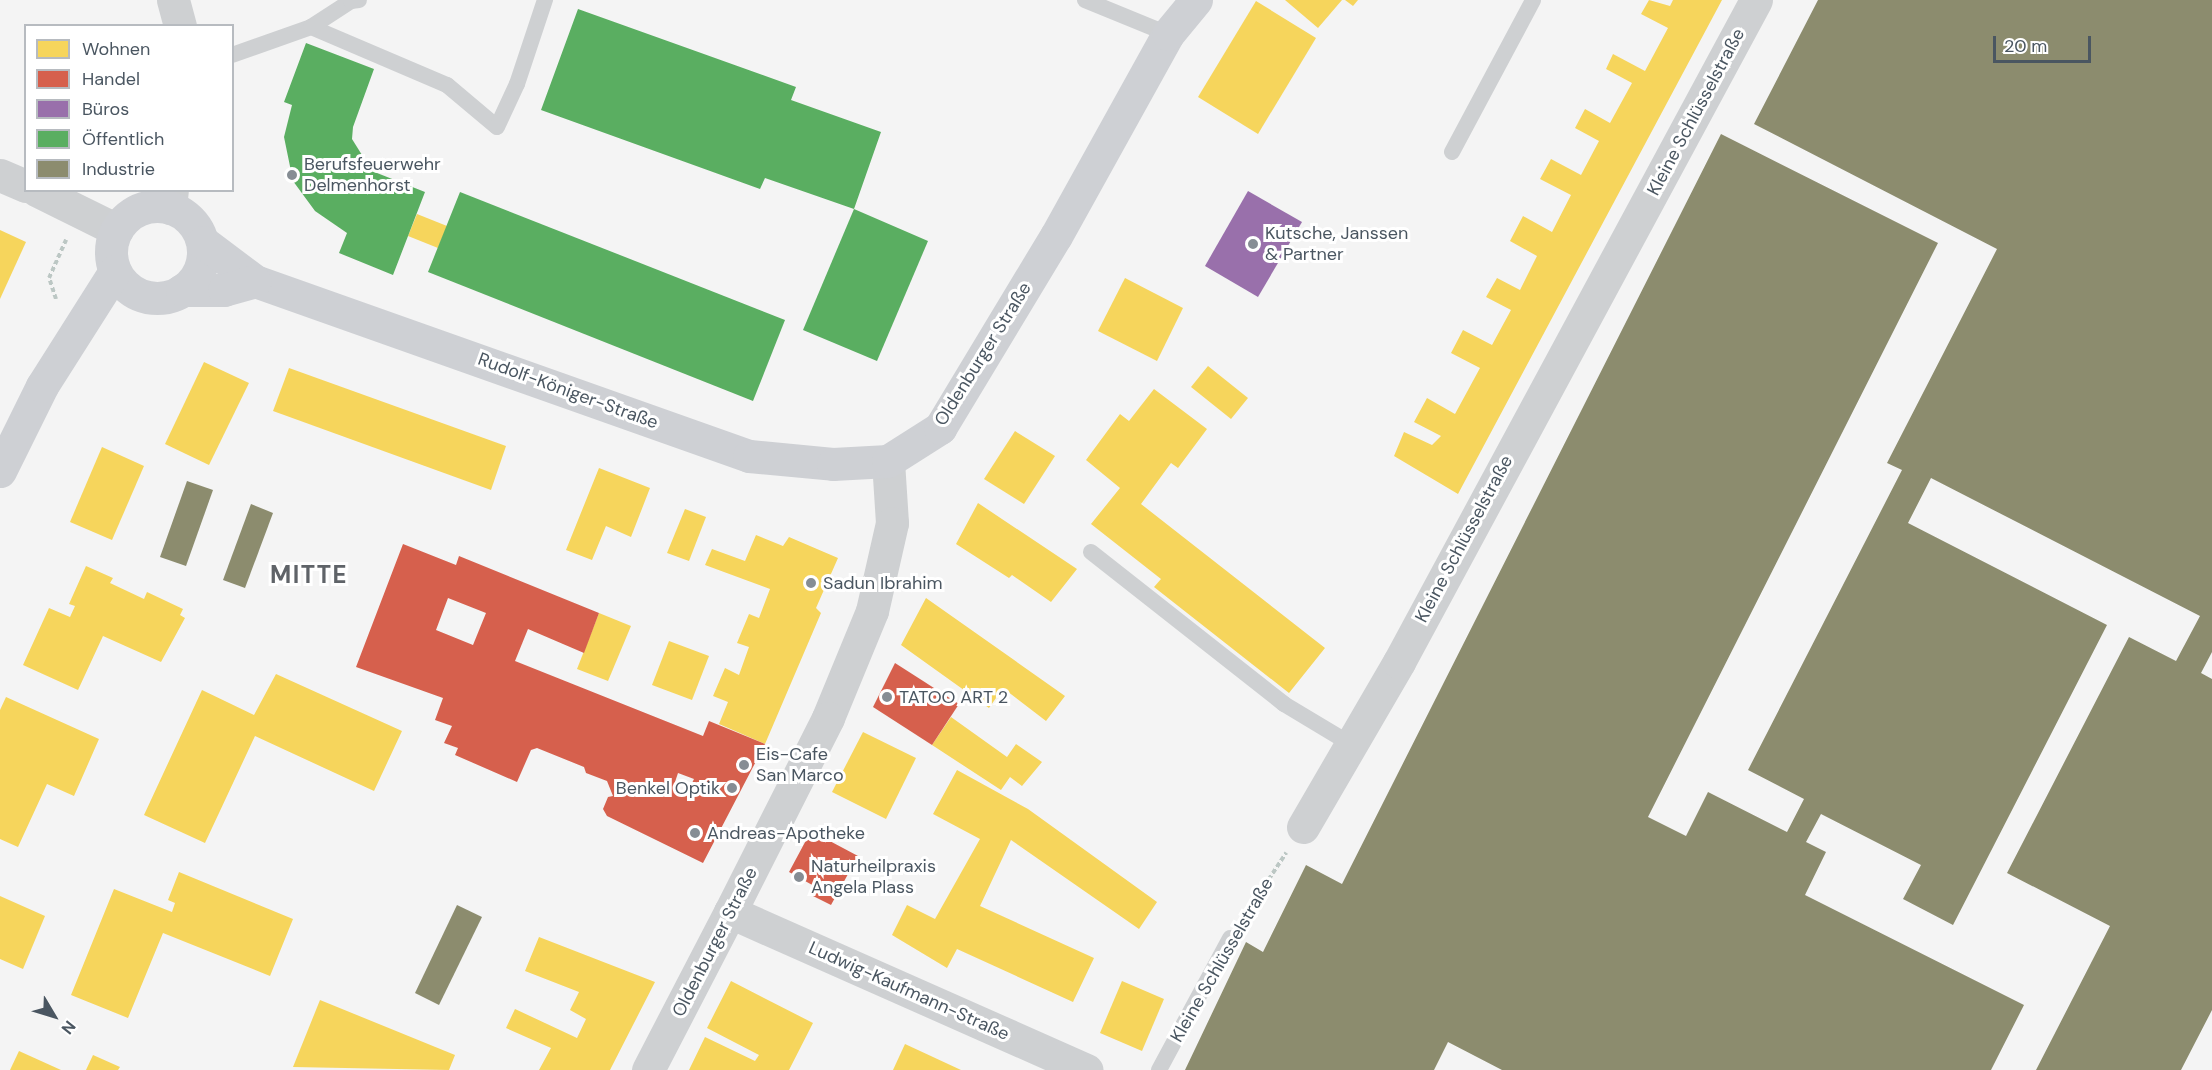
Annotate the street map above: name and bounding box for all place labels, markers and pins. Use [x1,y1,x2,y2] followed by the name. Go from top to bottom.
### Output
[304,154,441,196] place label: Berufsfeuerwehr Delmenhorst
[285,168,299,182] marker: Berufsfeuerwehr Delmenhorst
[1265,223,1408,266] place label: Kutsche, Janssen & Partner
[1246,237,1260,251] marker: Kutsche, Janssen & Partner
[823,572,943,594] place label: Sadun Ibrahim
[804,576,818,590] marker: Sadun Ibrahim
[899,686,1008,708] place label: TATOO ART 2
[880,690,894,704] marker: TATOO ART 2
[756,744,844,786] place label: Eis-Cafe San Marco
[737,758,751,772] marker: Eis-Cafe San Marco
[616,777,720,799] place label: Benkel Optik
[725,781,739,795] marker: Benkel Optik
[707,822,865,844] place label: Andreas-Apotheke
[688,826,702,840] marker: Andreas-Apotheke
[811,856,936,898] place label: Naturheilpraxis Angela Plass
[792,870,806,884] marker: Naturheilpraxis Angela Plass

